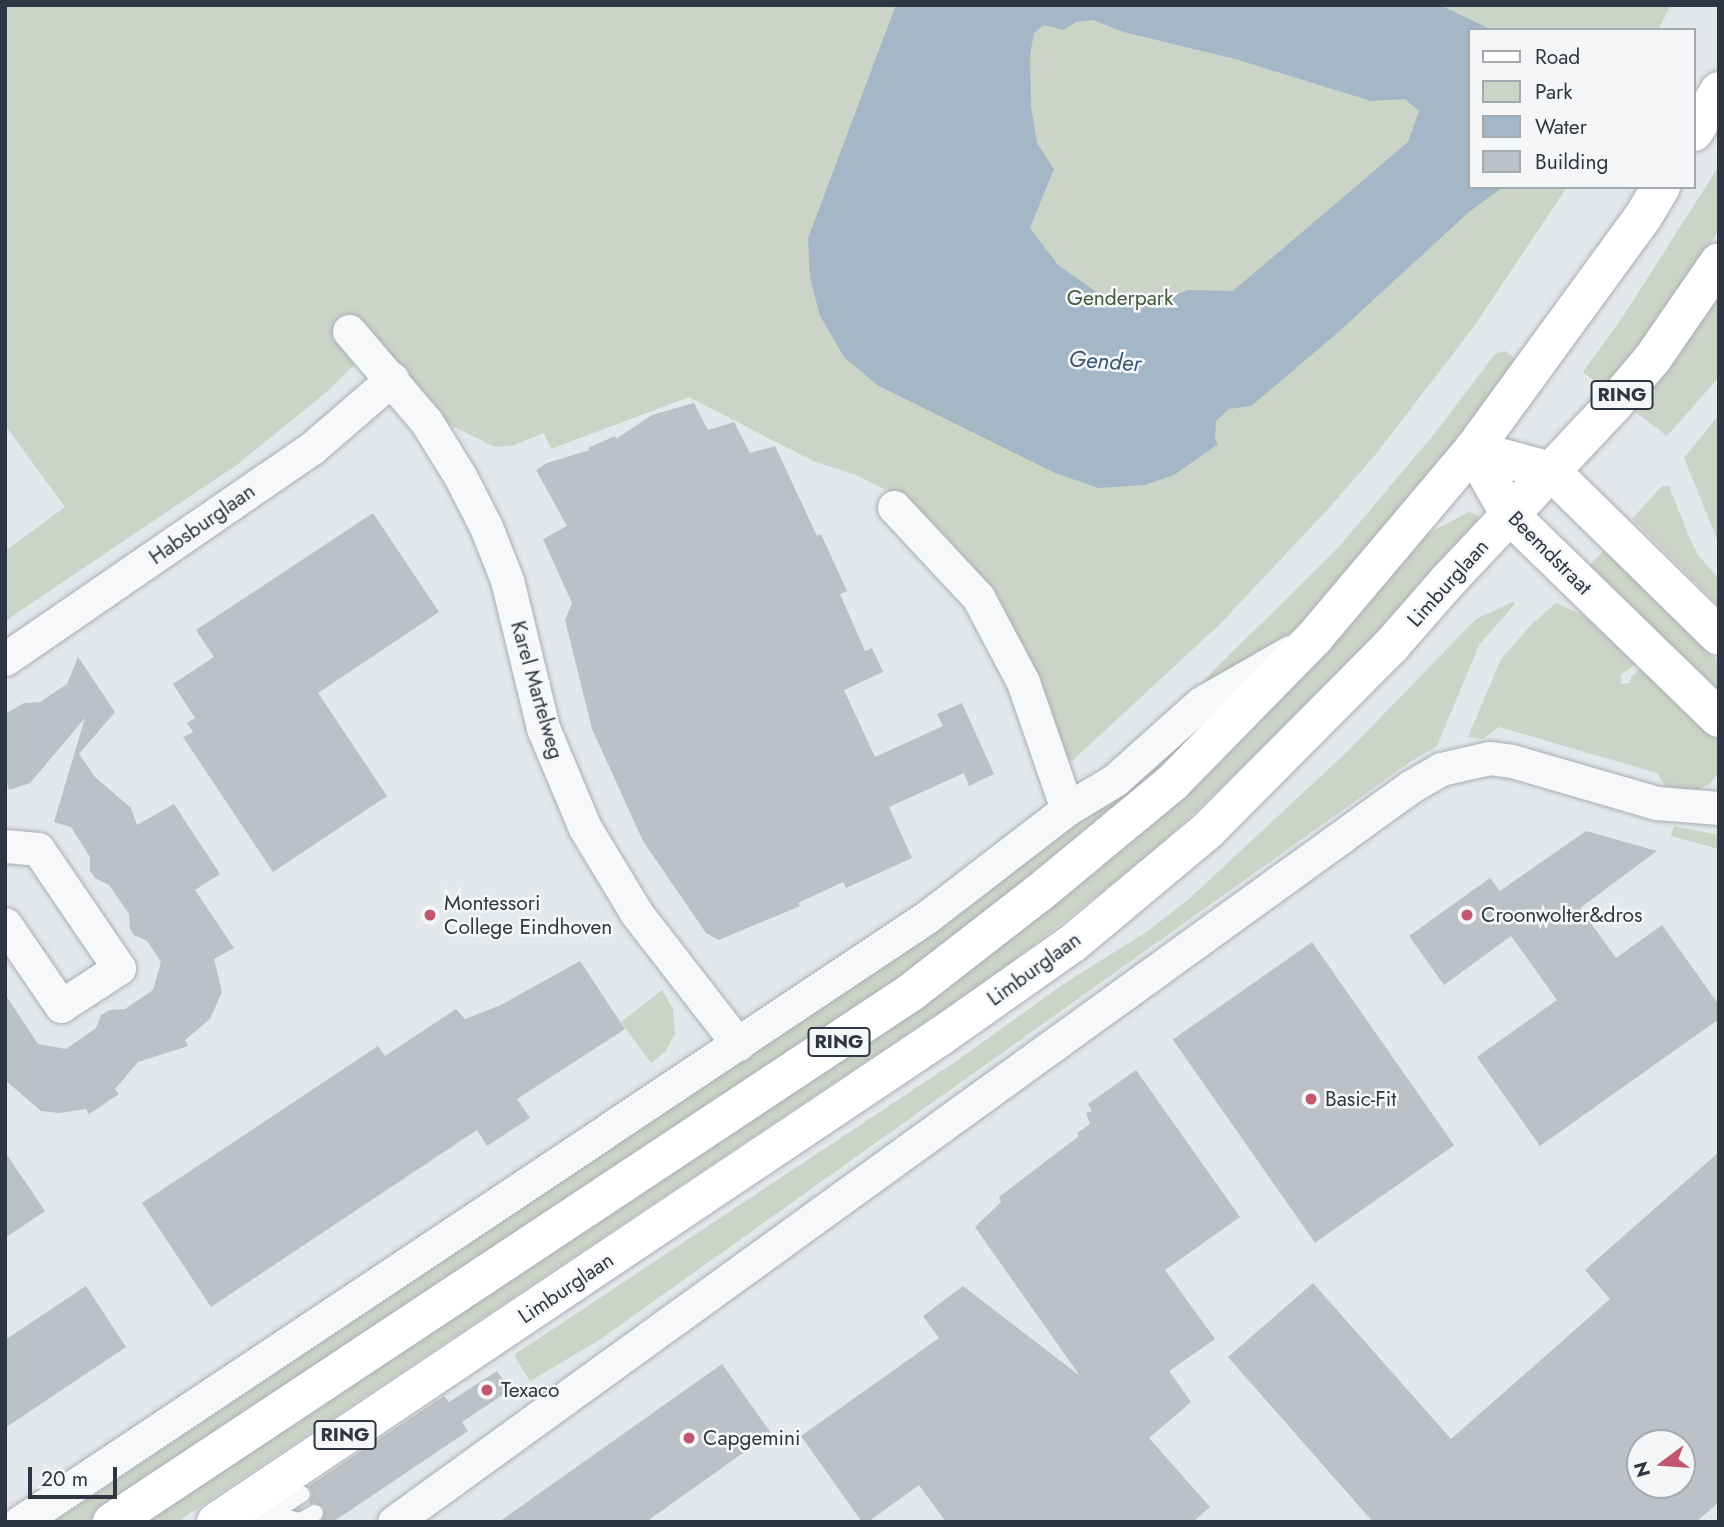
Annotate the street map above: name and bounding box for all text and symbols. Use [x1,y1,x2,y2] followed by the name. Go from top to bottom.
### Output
[1468,28,1696,189] legend
[1535,42,1580,72] text: Road
[1535,77,1572,107] text: Park
[1535,112,1587,142] text: Water
[1535,147,1608,177] text: Building
[1067,285,1173,311] park label: Genderpark
[1068,345,1142,377] water label: Gender
[1590,380,1654,410] road number: RING
[144,478,260,570] street label: Habsburglaan
[1503,506,1597,600] street label: Beemdstraat
[1402,534,1494,632] street label: Limburglaan
[505,618,569,762] street label: Karel Martelweg
[444,890,612,940] place label: Montessori College Eindhoven
[1481,902,1642,928] place label: Croonwolter&dros
[422,907,438,923] marker: Montessori College Eindhoven
[1459,907,1475,923] marker: Croonwolter&dros
[982,927,1086,1011] street label: Limburglaan
[808,1026,870,1058] road number: RING
[1325,1086,1396,1112] place label: Basic-Fit
[1303,1091,1319,1107] marker: Basic-Fit
[514,1247,618,1329] street label: Limburglaan
[501,1377,560,1403] place label: Texaco
[479,1382,495,1398] marker: Texaco
[314,1420,376,1450] road number: RING
[703,1425,801,1451] place label: Capgemini
[1626,1429,1696,1499] north arrow
[681,1430,697,1446] marker: Capgemini
[32,1454,121,1498] scale bar
[1627,1458,1657,1480] text: N
[41,1464,88,1494] text: 20 m

